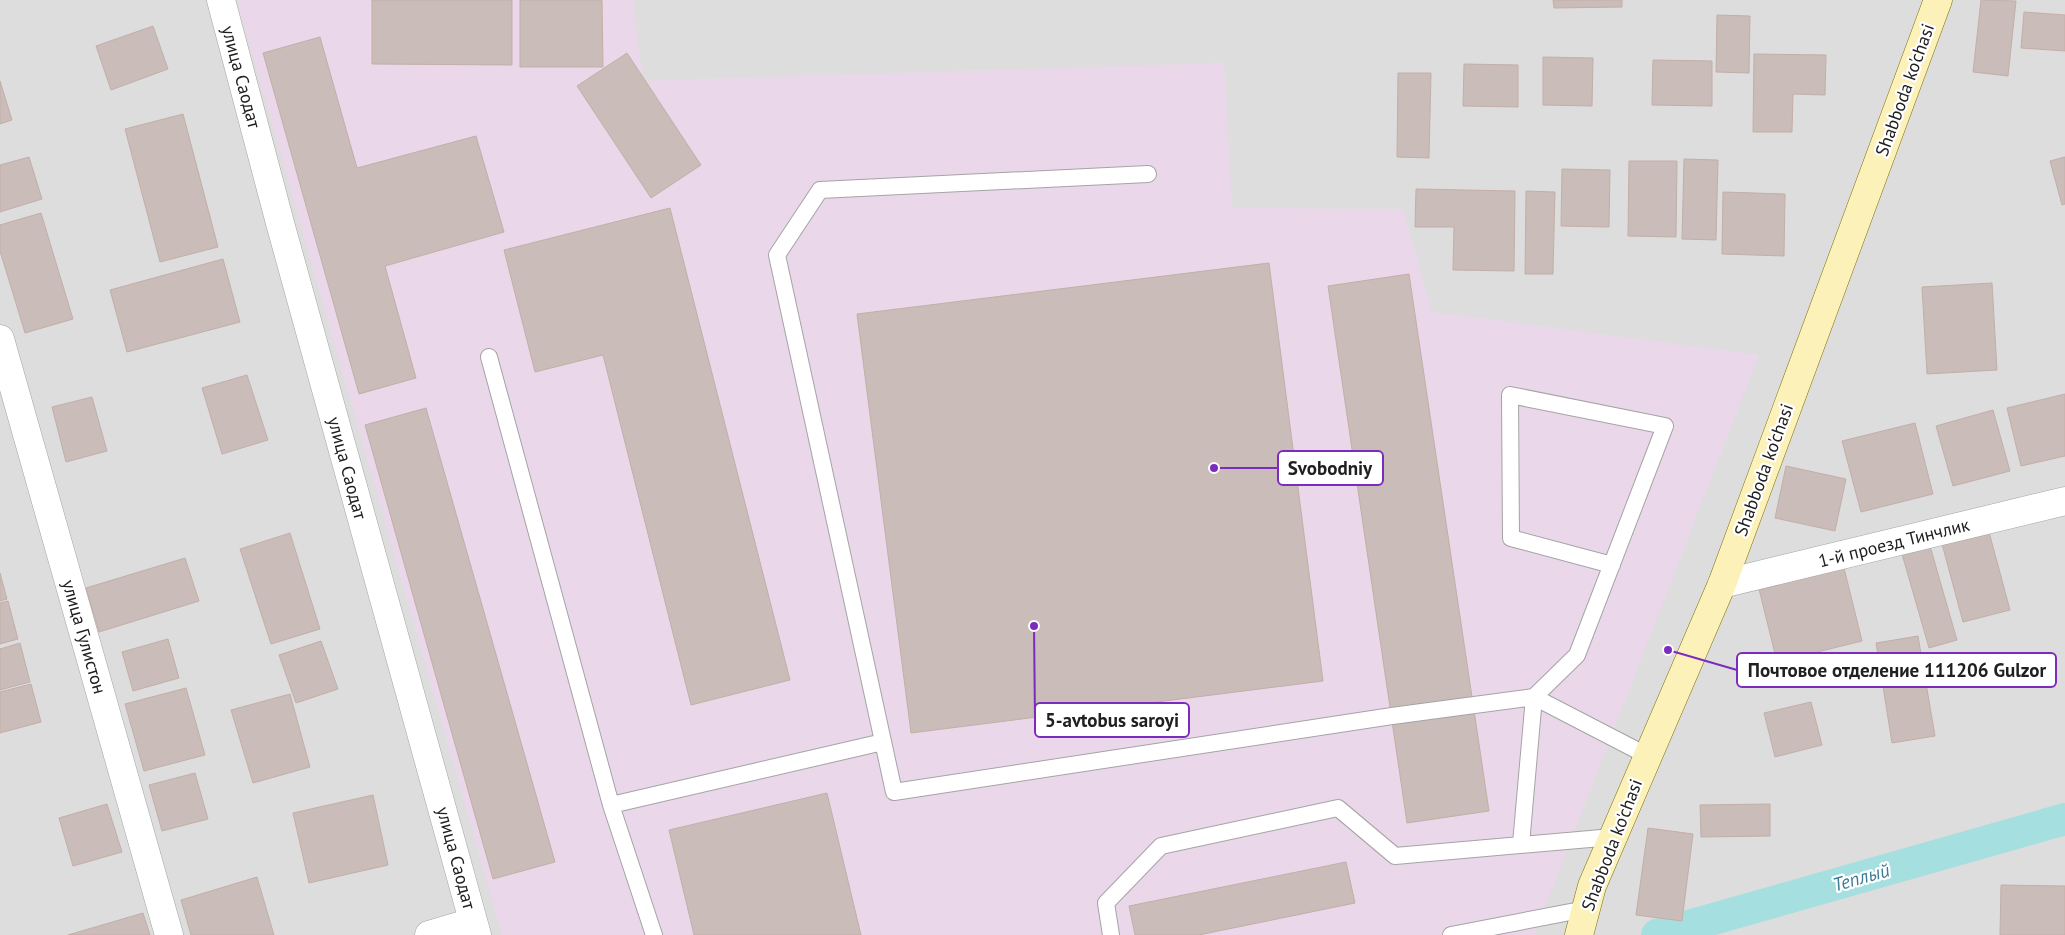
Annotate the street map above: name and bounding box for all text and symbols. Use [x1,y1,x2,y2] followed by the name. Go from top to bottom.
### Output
[1870,20,1939,159] street label: Shabboda ko'chasi
[217,23,266,131] street label: улица Саодат
[1729,400,1798,539] street label: Shabboda ko'chasi
[323,414,372,522] street label: улица Саодат
[1278,451,1383,485] callout: Svobodniy
[1288,456,1373,480] text: Svobodniy
[1816,513,1972,572] street label: 1-й проезд Тинчлик
[57,577,112,697] street label: улица Гулистон
[1737,653,2056,687] callout: Почтовое отделение 111206 Gulzor
[1748,658,2047,682] text: Почтовое отделение 111206 Gulzor
[1035,703,1189,737] callout: 5-avtobus saroyi
[1045,708,1179,732] text: 5-avtobus saroyi
[1576,776,1647,914] street label: Shabboda ko'chasi
[432,804,481,912] street label: улица Саодат
[1830,857,1892,897] water label: Теплый

